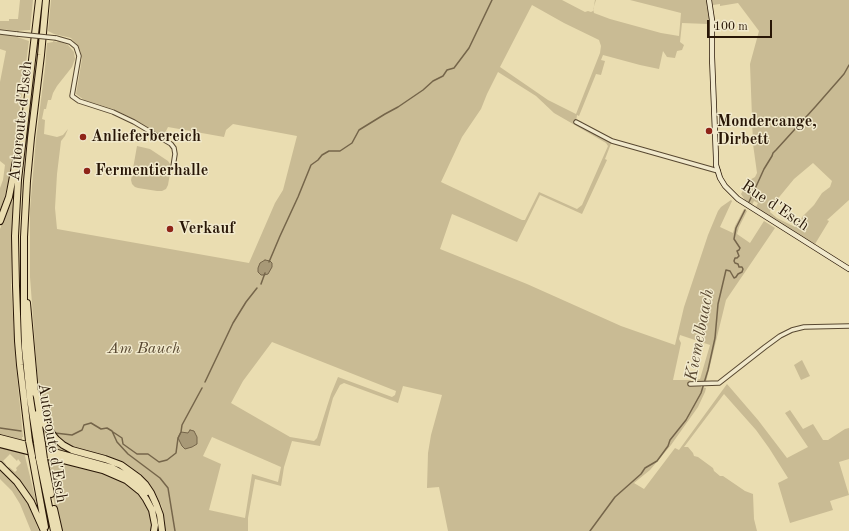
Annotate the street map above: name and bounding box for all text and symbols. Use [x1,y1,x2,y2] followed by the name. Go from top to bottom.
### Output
[709,12,774,38] scale bar
[714,21,748,33] text: 100 m
[5,60,37,182] street label: Autoroute d'Esch
[717,112,817,150] place label: Mondercange, Dirbett
[704,126,714,136] marker: Mondercange, Dirbett
[91,127,201,147] place label: Anlieferbereich
[78,132,88,142] marker: Anlieferbereich
[95,161,208,181] place label: Fermentierhalle
[82,166,92,176] marker: Fermentierhalle
[737,176,813,236] street label: Rue d'Esch
[178,219,235,239] place label: Verkauf
[165,224,175,234] marker: Verkauf
[681,287,719,383] water label: Kiemelbaach
[108,339,180,359] park label: Am Bauch
[33,382,71,504] street label: Autoroute d'Esch

